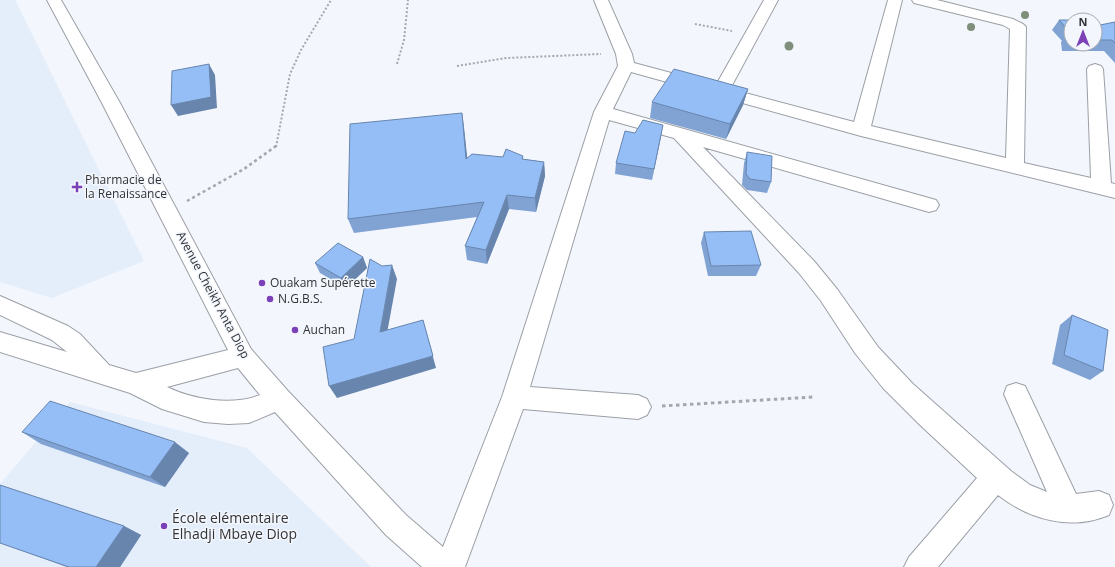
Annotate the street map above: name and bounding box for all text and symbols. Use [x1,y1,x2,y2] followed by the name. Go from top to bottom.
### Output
[1063,12,1103,52] north arrow
[1079,14,1087,29] text: N
[85,171,167,202] place label: Pharmacie de la Renaissance
[72,182,82,192] marker: Pharmacie de la Renaissance
[173,228,254,361] street label: Avenue Cheikh Anta Diop
[270,274,376,291] place label: Ouakam Supérette
[257,278,267,288] marker: Ouakam Supérette
[278,290,323,307] place label: N.G.B.S.
[265,294,275,304] marker: N.G.B.S.
[303,321,345,338] place label: Auchan
[290,325,300,335] marker: Auchan
[172,508,297,543] place label: École elémentaire Elhadji Mbaye Diop
[159,521,169,531] marker: École elémentaire Elhadji Mbaye Diop

